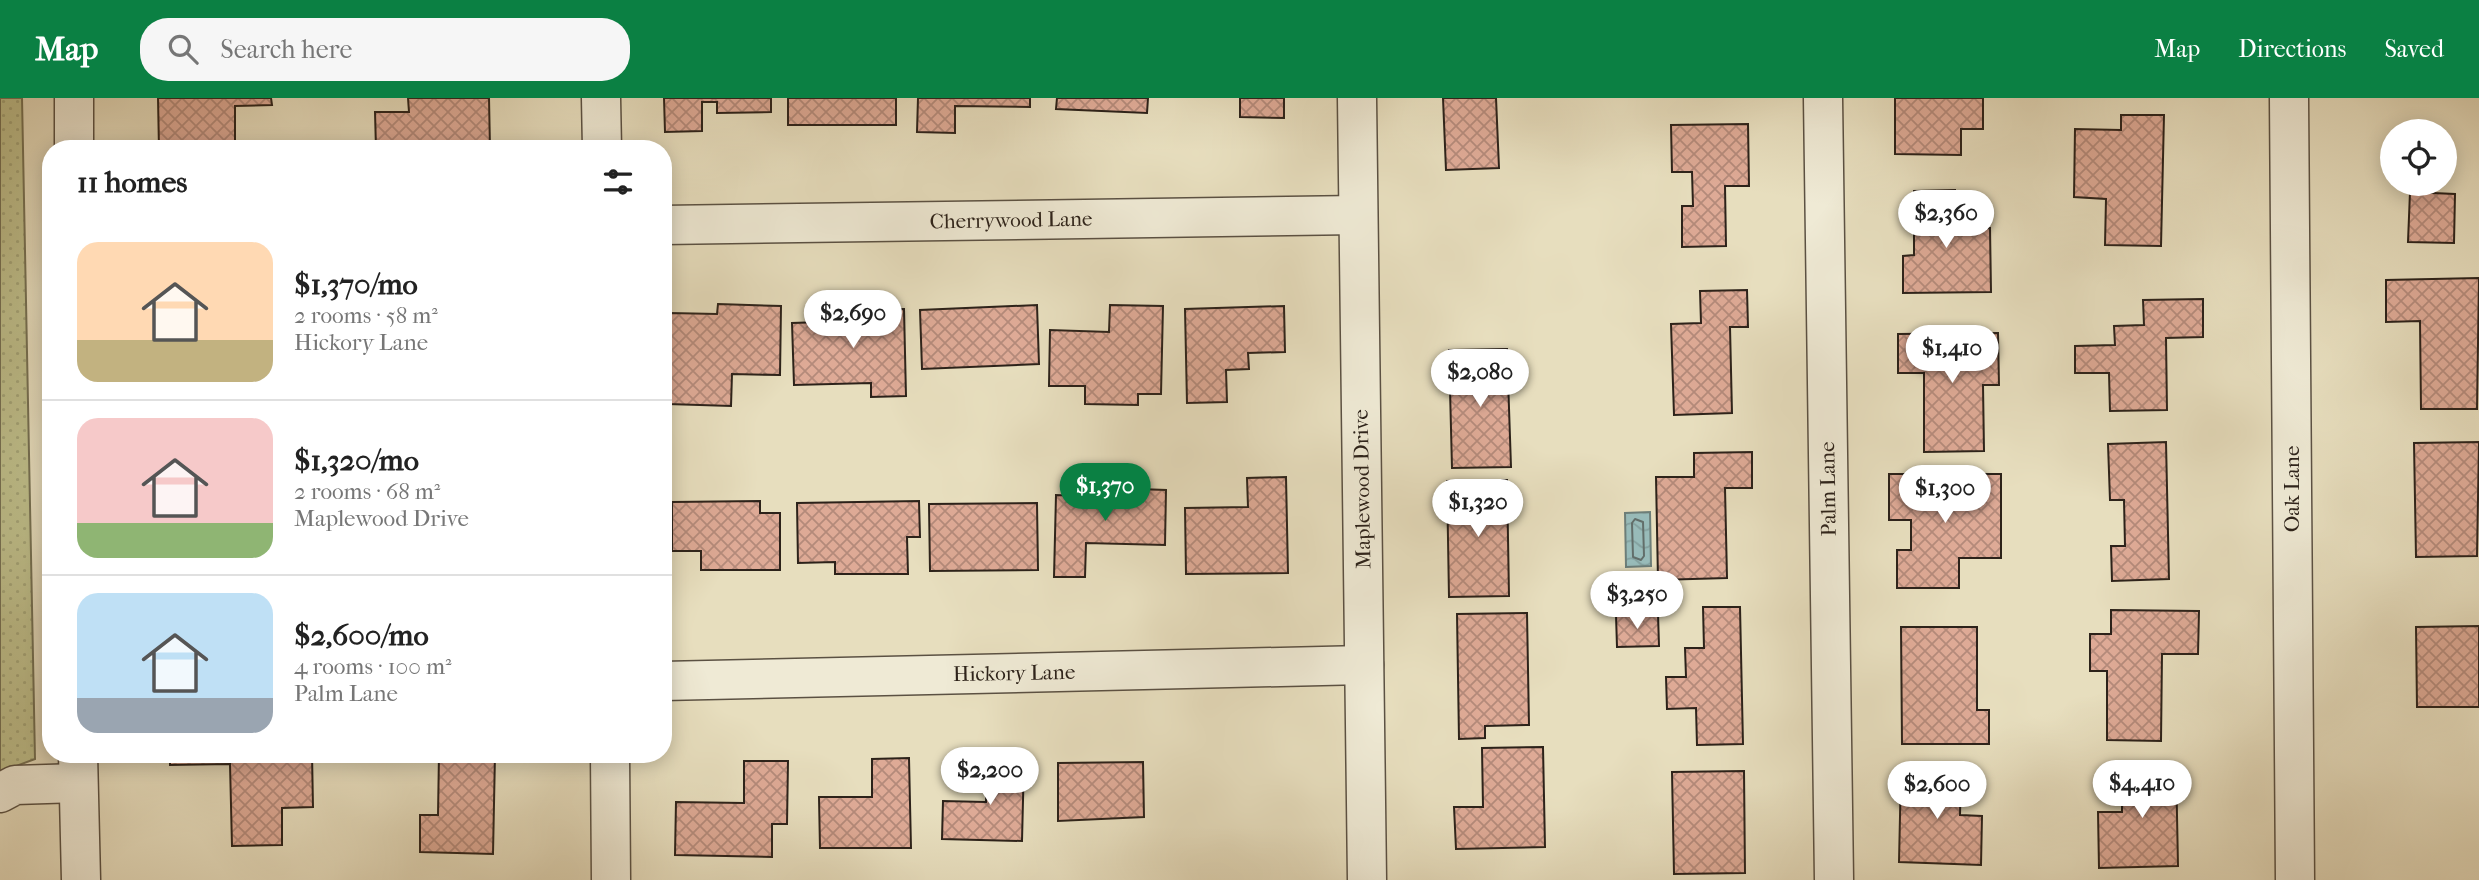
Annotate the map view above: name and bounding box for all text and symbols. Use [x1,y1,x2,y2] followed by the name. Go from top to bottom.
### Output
[140,18,630,81] search box
[35,30,98,69] text: Map
[164,30,202,68] icon: search
[220,34,352,65] text: Search here
[2154,35,2200,63] text: Map
[2238,35,2346,63] text: Directions
[2384,35,2444,63] text: Saved
[2380,119,2457,196] map controls
[2380,119,2457,196] button: locate
[599,163,637,201] icon: filters
[77,165,187,200] text: 11 homes
[1889,190,2003,250] pin: $2,360
[1914,199,1978,226] text: $2,360
[929,207,1093,233] street label: Cherrywood Lane
[294,267,418,302] text: $1,370/mo
[133,270,217,354] icon: home
[796,290,910,350] pin: $2,690
[820,299,886,326] text: $2,690
[294,302,438,329] text: 2 rooms · 58 m²
[1895,326,2009,385] pin: $1,410
[294,329,428,356] text: Hickory Lane
[1922,334,1982,361] text: $1,410
[1423,350,1537,409] pin: $2,080
[1447,358,1513,385] text: $2,080
[1349,409,1375,569] street label: Maplewood Drive
[1815,441,1841,537] street label: Palm Lane
[294,443,419,478] text: $1,320/mo
[133,446,217,530] icon: home
[2280,446,2304,532] street label: Oak Lane
[1048,464,1162,523] pin: $1,370
[1888,466,2002,525] pin: $1,300
[1076,472,1134,499] text: $1,370
[1915,474,1975,501] text: $1,300
[294,478,440,505] text: 2 rooms · 68 m²
[1421,480,1535,539] pin: $1,320
[1448,488,1508,515] text: $1,320
[294,505,469,532] text: Maplewood Drive
[1580,572,1694,631] pin: $3,250
[1606,580,1668,607] text: $3,250
[294,618,429,653] text: $2,600/mo
[133,621,217,705] icon: home
[294,653,452,680] text: 4 rooms · 100 m²
[953,660,1075,686] street label: Hickory Lane
[294,680,398,707] text: Palm Lane
[933,748,1047,807] pin: $2,200
[957,756,1023,783] text: $2,200
[2085,760,2199,820] pin: $4,410
[1880,762,1994,821] pin: $2,600
[2109,769,2175,796] text: $4,410
[1904,770,1970,797] text: $2,600

